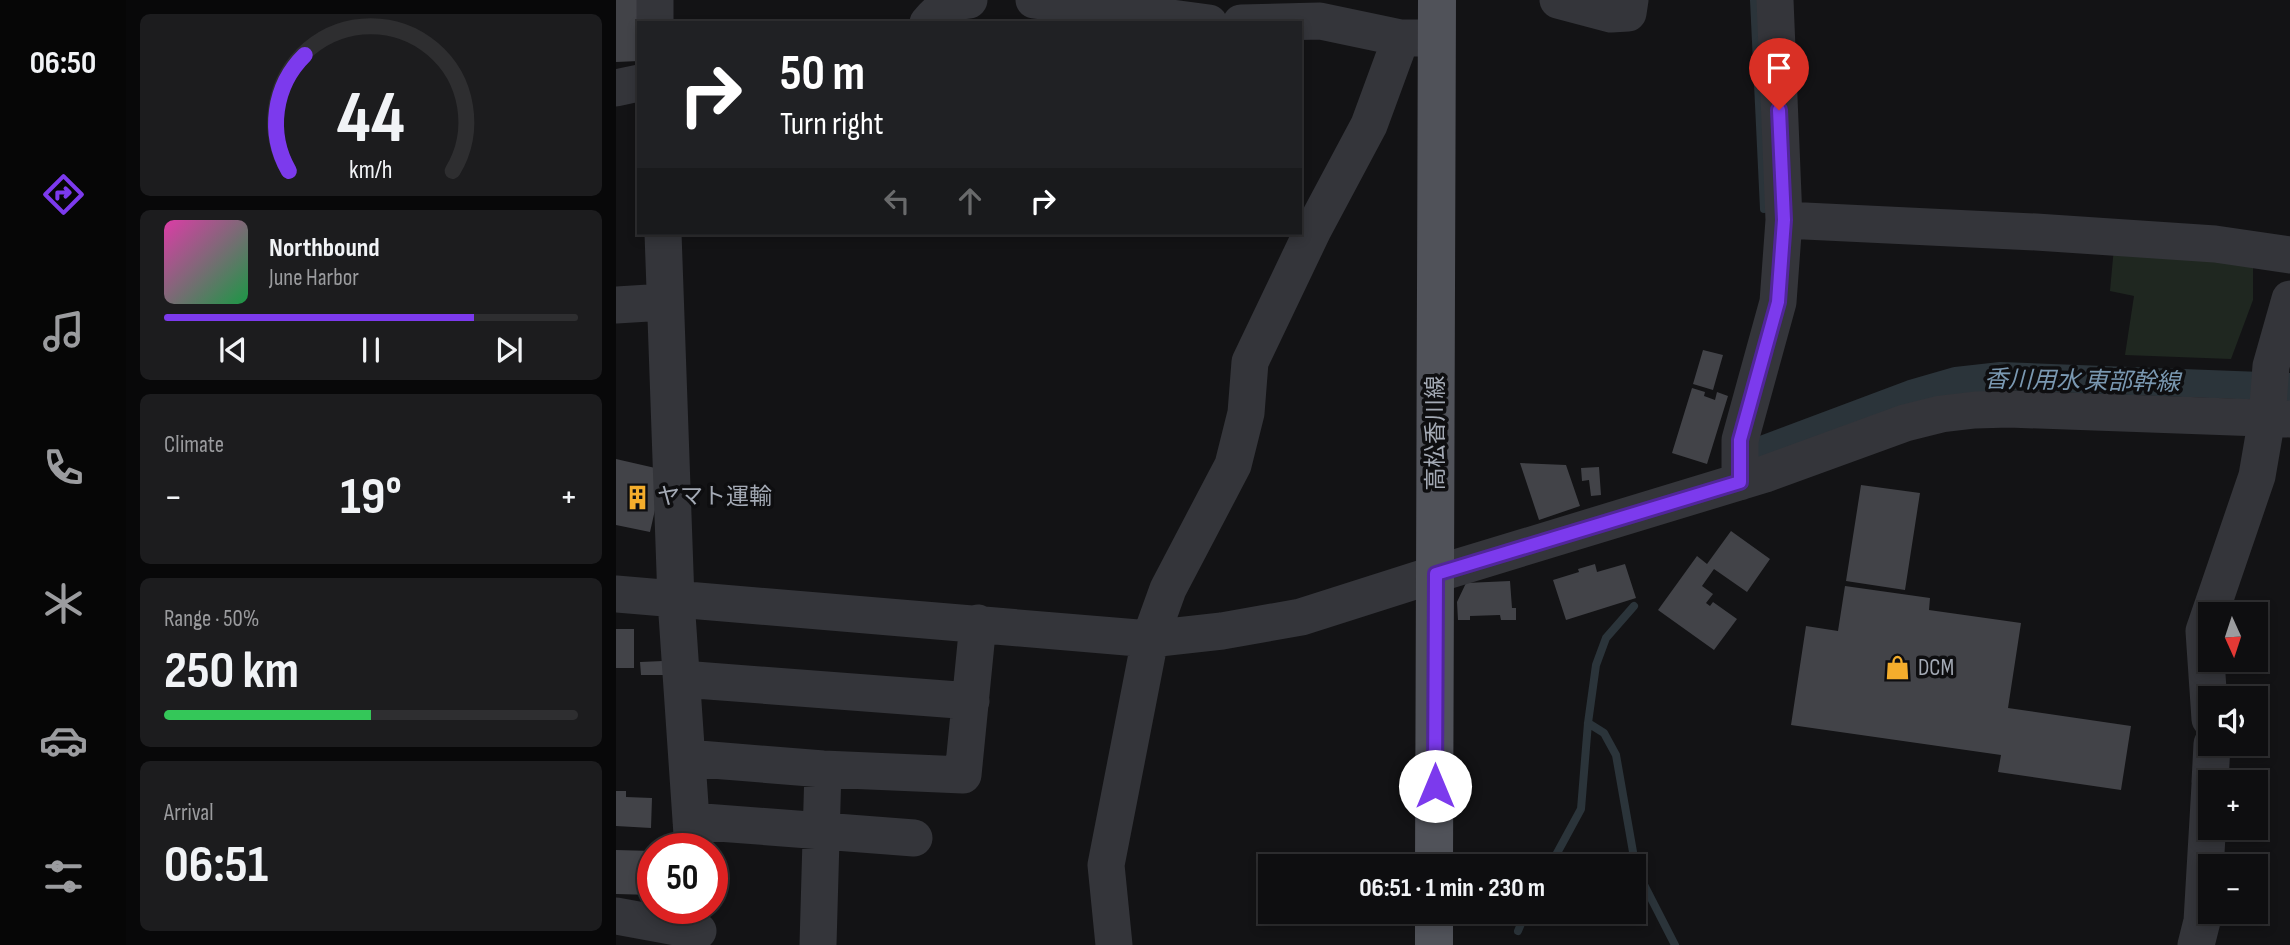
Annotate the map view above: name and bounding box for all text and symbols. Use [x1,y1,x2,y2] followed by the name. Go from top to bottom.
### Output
[1749,38,1809,110] pin
[30,44,96,83] text: 06:50
[780,45,865,104] text: 50 m
[665,49,756,140] icon: right
[1760,49,1798,87] icon: arrive
[337,75,405,163] text: 44
[780,105,884,144] text: Turn right
[349,155,393,186] text: km/h
[39,170,88,219] icon: directions
[878,182,916,220] icon: left
[951,182,989,220] icon: ahead
[1024,182,1062,220] icon: right
[269,233,380,264] text: Northbound
[269,264,359,292] text: June Harbor
[39,307,88,356] icon: music
[214,331,252,369] icon: previous
[352,331,390,369] icon: pause
[490,331,528,369] icon: next
[1984,365,2183,397] water label: 香川用水 東部幹線
[1422,376,1450,491] street label: 高松香川線
[164,431,224,459] text: Climate
[39,443,88,492] icon: phone
[340,466,402,529] text: 19°
[164,475,183,520] text: −
[559,475,578,520] text: +
[623,483,651,511] building icon: ヤマト運輸
[657,483,772,511] place label: ヤマト運輸
[39,579,88,628] icon: climate
[2198,602,2268,672] north arrow
[2198,602,2268,924] map controls
[164,605,259,633] text: Range · 50%
[164,640,299,703] text: 250 km
[1884,654,1912,682] shop icon: DCM
[1918,654,1954,682] place label: DCM
[2198,686,2268,756] button: sound
[39,716,88,765] icon: car
[1398,749,1472,823] position arrow
[2198,770,2268,840] button: +
[164,799,213,827] text: Arrival
[637,833,728,924] speed limit sign: 50
[164,834,268,897] text: 06:51
[39,852,88,901] icon: filters
[2198,854,2268,924] button: −
[1359,873,1545,904] text: 06:51 · 1 min · 230 m

